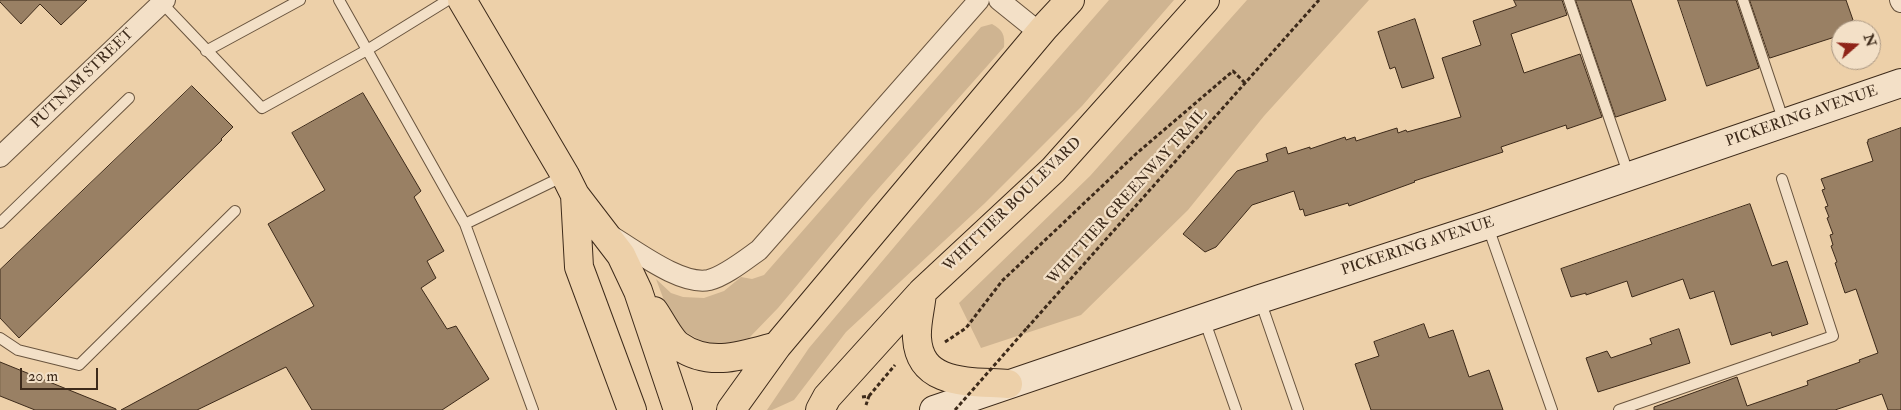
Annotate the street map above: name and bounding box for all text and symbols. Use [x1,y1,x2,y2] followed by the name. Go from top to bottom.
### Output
[1831,20,1881,70] north arrow
[28,25,138,133] street label: PUTNAM STREET
[1860,32,1880,49] text: N
[1724,83,1880,151] street label: PICKERING AVENUE
[1044,105,1212,289] street label: WHITTIER GREENWAY TRAIL
[940,134,1086,276] street label: WHITTIER BOULEVARD
[1339,214,1497,280] street label: PICKERING AVENUE
[22,358,100,390] scale bar
[28,367,58,386] text: 20 m

